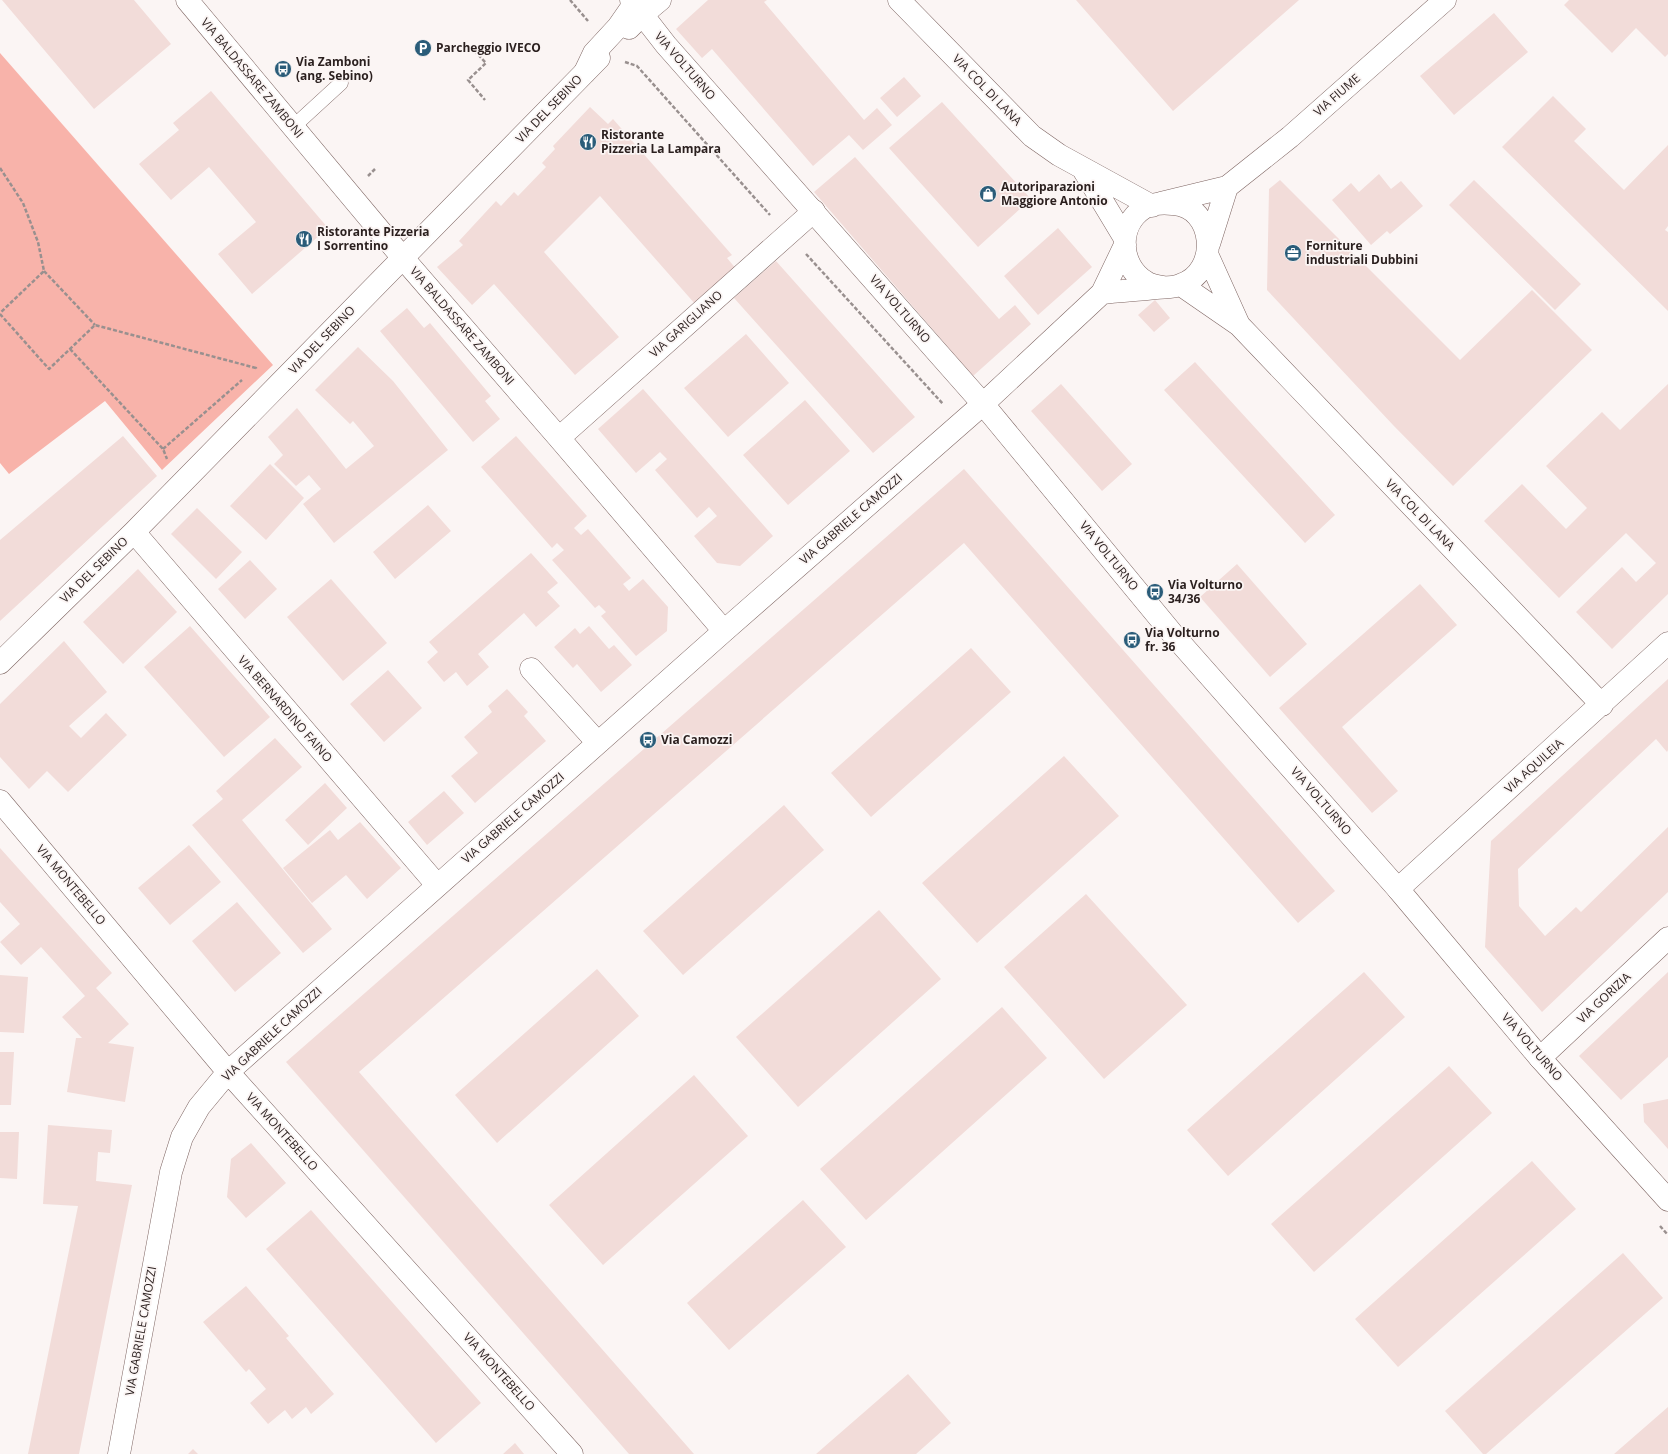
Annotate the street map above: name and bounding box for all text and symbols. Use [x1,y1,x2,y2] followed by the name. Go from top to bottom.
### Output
[197,14,308,141] street label: VIA BALDASSARE ZAMBONI
[651,28,720,103] street label: VIA VOLTURNO
[413,38,433,58] parking icon: Parcheggio IVECO
[436,39,541,56] place label: Parcheggio IVECO
[949,50,1026,129] street label: VIA COL DI LANA
[296,53,373,84] place label: Via Zamboni (ang. Sebino)
[273,59,293,79] bus stop icon: Via Zamboni (ang. Sebino)
[1310,70,1364,120] street label: VIA FIUME
[512,71,586,146] street label: VIA DEL SEBINO
[601,126,721,157] place label: Ristorante Pizzeria La Lampara
[578,132,598,152] restaurant icon: Ristorante Pizzeria La Lampara
[1001,178,1108,209] place label: Autoriparazioni Maggiore Antonio
[978,184,998,204] shop icon: Autoriparazioni Maggiore Antonio
[317,223,430,254] place label: Ristorante Pizzeria I Sorrentino
[294,229,314,249] restaurant icon: Ristorante Pizzeria I Sorrentino
[1306,237,1418,268] place label: Forniture industriali Dubbini
[1283,243,1303,263] office icon: Forniture industriali Dubbini
[406,263,519,389] street label: VIA BALDASSARE ZAMBONI
[866,271,935,346] street label: VIA VOLTURNO
[646,286,726,361] street label: VIA GARIGLIANO
[285,302,359,377] street label: VIA DEL SEBINO
[796,469,906,568] street label: VIA GABRIELE CAMOZZI
[1382,475,1459,554] street label: VIA COL DI LANA
[1076,517,1143,594] street label: VIA VOLTURNO
[56,533,131,607] street label: VIA DEL SEBINO
[1168,576,1243,607] place label: Via Volturno 34/36
[1145,582,1165,602] bus stop icon: Via Volturno 34/36
[1145,624,1220,655] place label: Via Volturno fr. 36
[1122,630,1142,650] bus stop icon: Via Volturno fr. 36
[234,652,336,766] street label: VIA BERNARDINO FAINO
[638,730,658,750] bus stop icon: Via Camozzi
[661,731,732,748] place label: Via Camozzi
[1500,734,1567,797] street label: VIA AQUILEIA
[1287,763,1356,838] street label: VIA VOLTURNO
[458,768,568,867] street label: VIA GABRIELE CAMOZZI
[33,841,110,928] street label: VIA MONTEBELLO
[1573,968,1635,1027] street label: VIA GORIZIA
[218,983,325,1085] street label: VIA GABRIELE CAMOZZI
[1498,1009,1567,1084] street label: VIA VOLTURNO
[243,1089,322,1174] street label: VIA MONTEBELLO
[121,1265,160,1397] street label: VIA GABRIELE CAMOZZI
[460,1329,539,1414] street label: VIA MONTEBELLO

